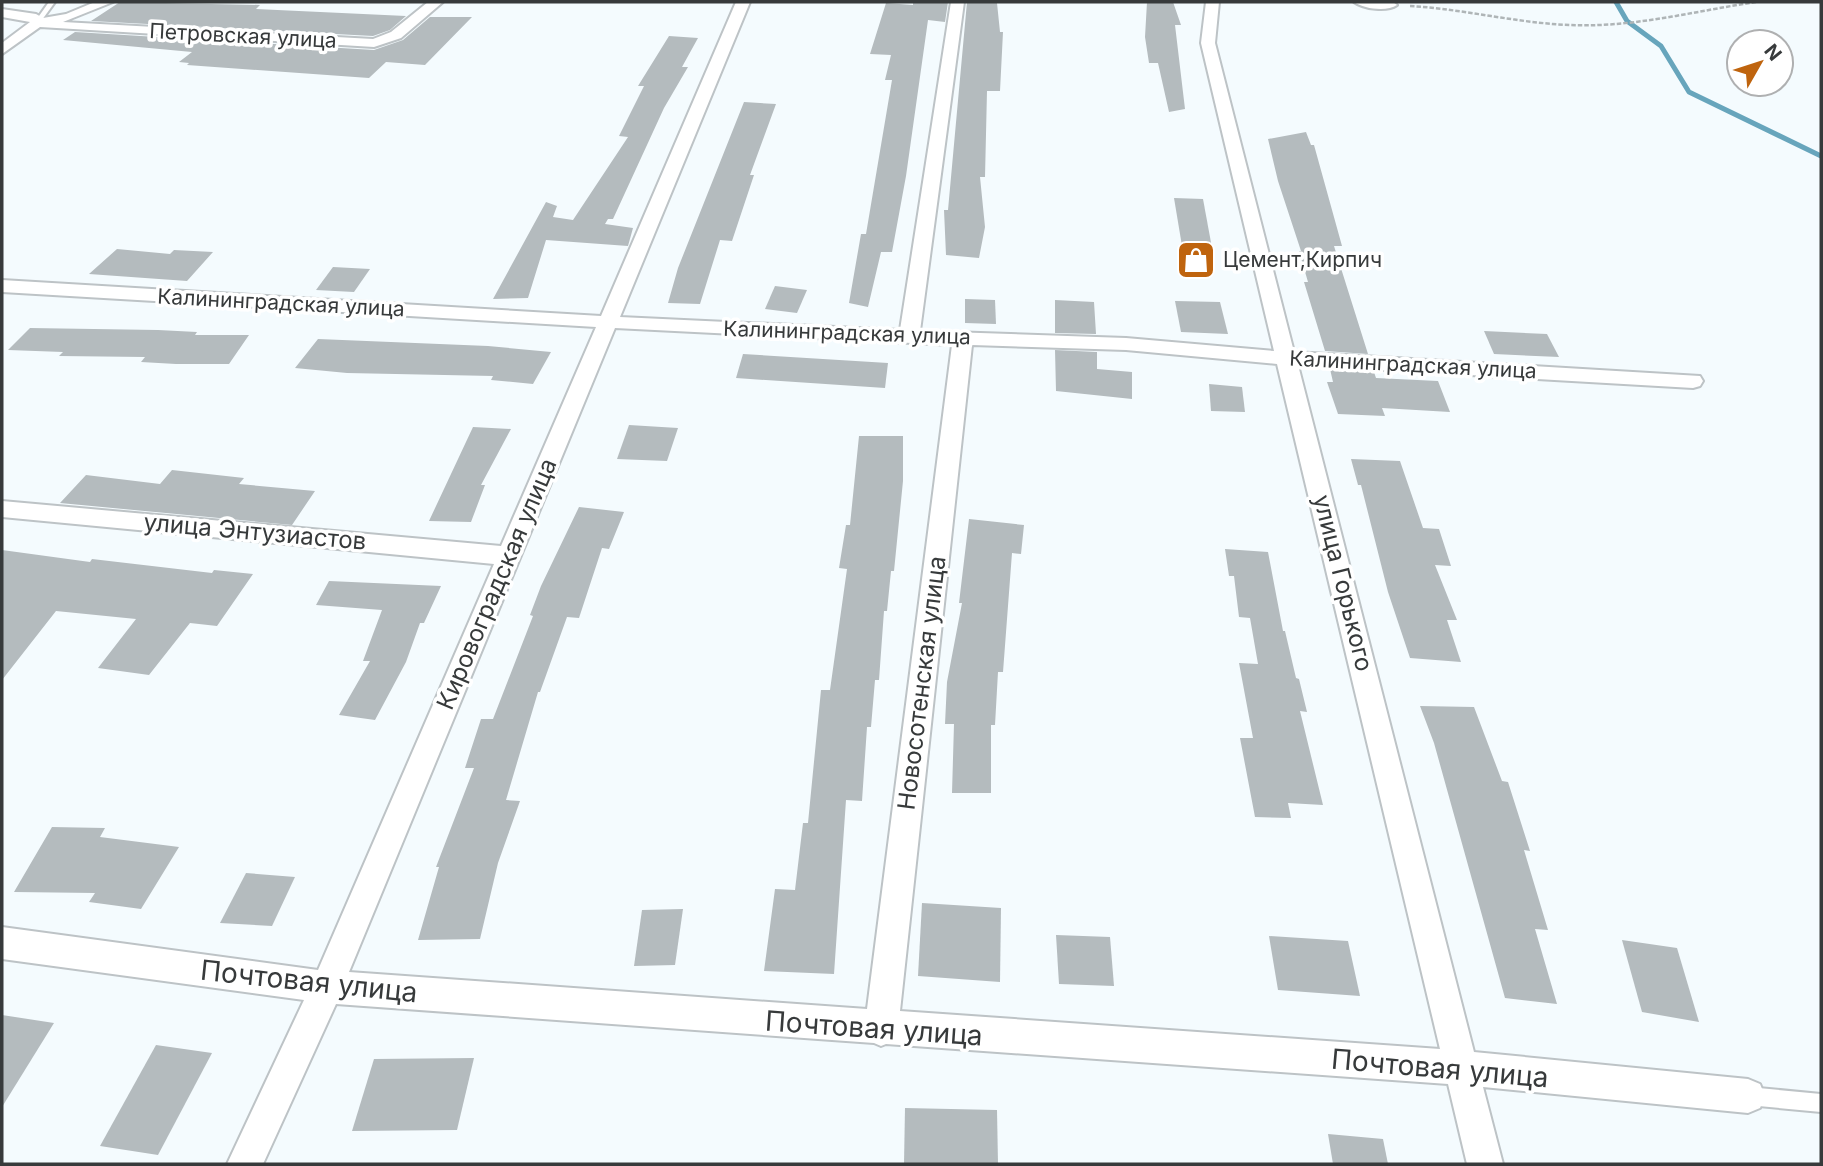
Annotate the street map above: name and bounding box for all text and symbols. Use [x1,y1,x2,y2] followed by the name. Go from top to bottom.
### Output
[149,18,337,53] street label: Петровская улица
[1725,28,1795,98] north arrow
[1759,40,1786,65] text: N
[1175,239,1217,281] shop icon: Цемент,Кирпич
[1223,247,1382,272] place label: Цемент,Кирпич
[157,284,405,321] street label: Калининградская улица
[723,316,971,349] street label: Калининградская улица
[1289,346,1537,383] street label: Калининградская улица
[430,454,563,714] street label: Кировоградская улица
[1308,492,1379,674] street label: улица Горького
[143,507,367,556] street label: улица Энтузиастов
[892,554,951,812] street label: Новосотенская улица
[199,953,419,1009] street label: Почтовая улица
[764,1003,984,1053] street label: Почтовая улица
[1330,1042,1550,1094] street label: Почтовая улица

